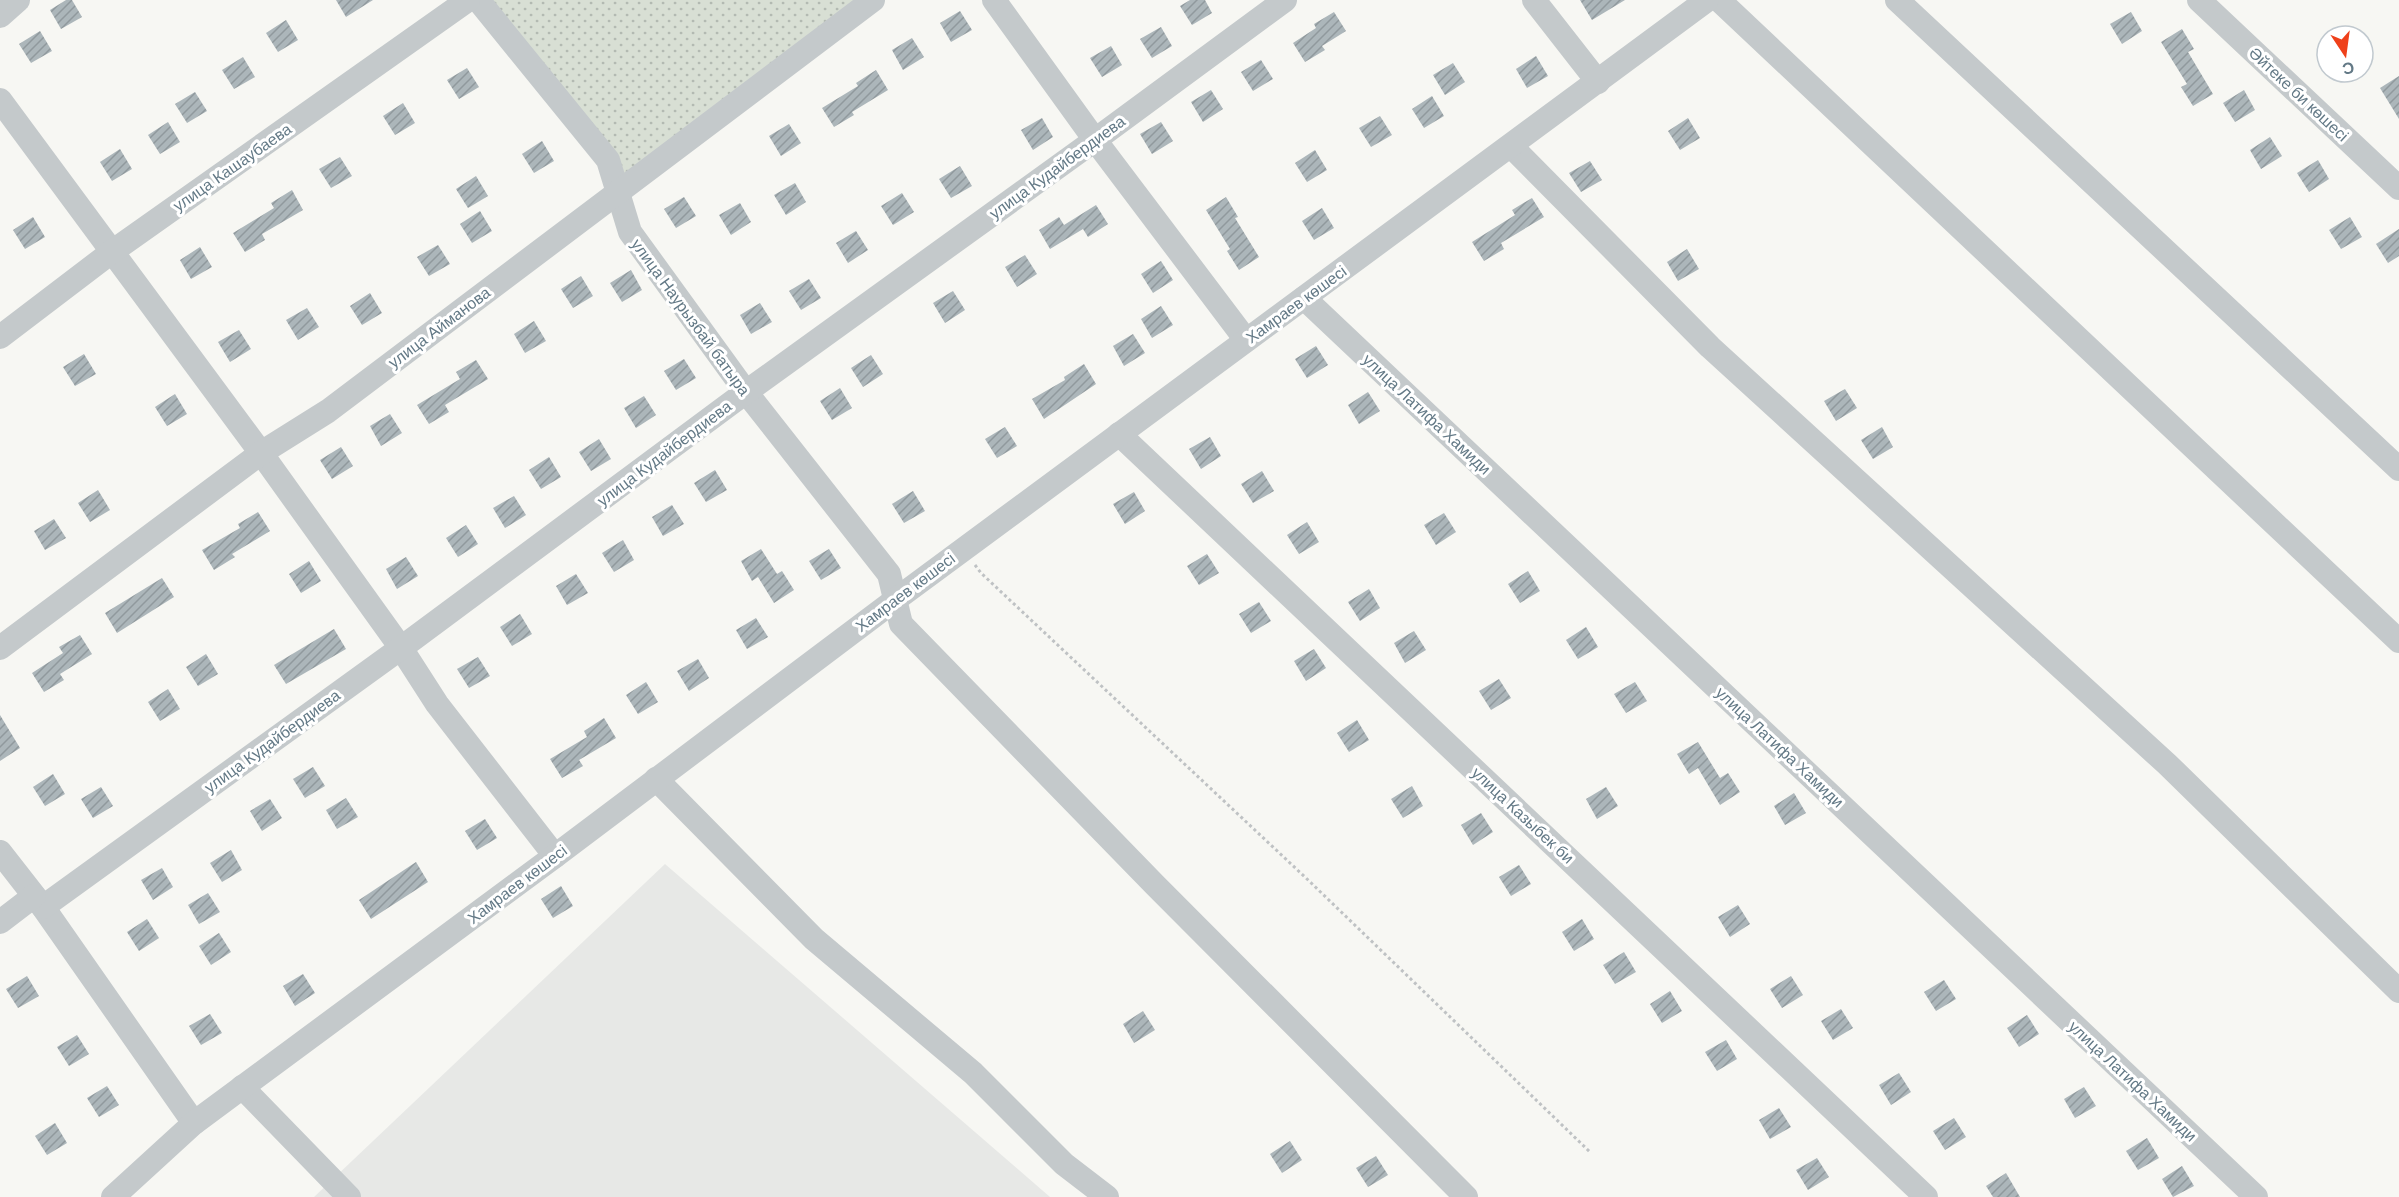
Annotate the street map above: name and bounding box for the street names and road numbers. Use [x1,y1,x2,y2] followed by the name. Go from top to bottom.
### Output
[2246,44,2352,145] street label: Әйтеке би көшесі
[986,113,1128,222] street label: улица Кудайбердиева
[170,120,295,215] street label: улица Кашаубаева
[628,236,753,399] street label: улица Наурызбай батыра
[1243,262,1350,346] street label: Хамраев көшесі
[385,284,494,371] street label: улица Айманова
[1359,351,1494,478] street label: улица Латифа Хамиди
[594,397,735,509] street label: улица Кудайбердиева
[853,550,958,635] street label: Хамраев көшесі
[1712,684,1847,811] street label: улица Латифа Хамиди
[201,687,343,796] street label: улица Кудайбердиева
[1468,764,1577,867] street label: улица Казыбек би
[465,842,570,927] street label: Хамраев көшесі
[2065,1018,2200,1145] street label: улица Латифа Хамиди

